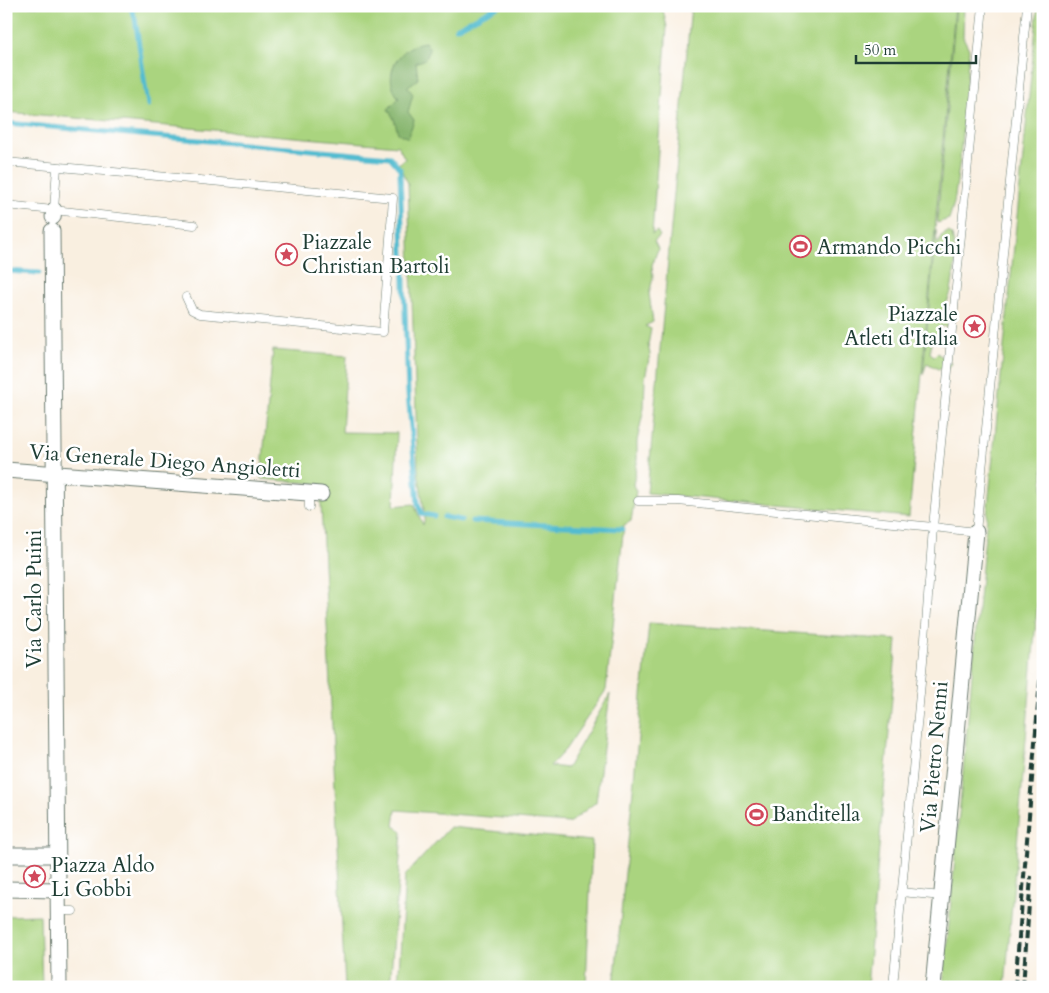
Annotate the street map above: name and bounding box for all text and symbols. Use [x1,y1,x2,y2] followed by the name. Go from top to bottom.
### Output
[856,32,976,64] scale bar
[864,40,896,60] text: 50 m
[302,228,450,281] place label: Piazzale Christian Bartoli
[817,233,962,262] place label: Armando Picchi
[789,235,813,259] sports icon: Armando Picchi
[274,242,298,266] place icon: Piazzale Christian Bartoli
[844,300,958,353] place label: Piazzale Atleti d'Italia
[962,314,986,338] place icon: Piazzale Atleti d'Italia
[28,438,302,485] street label: Via Generale Diego Angioletti
[20,529,49,668] street label: Via Carlo Puini
[913,680,956,834] street label: Via Pietro Nenni
[772,800,860,829] place label: Banditella
[744,802,768,826] sports icon: Banditella
[51,851,155,904] place label: Piazza Aldo Li Gobbi
[23,865,47,889] place icon: Piazza Aldo Li Gobbi

